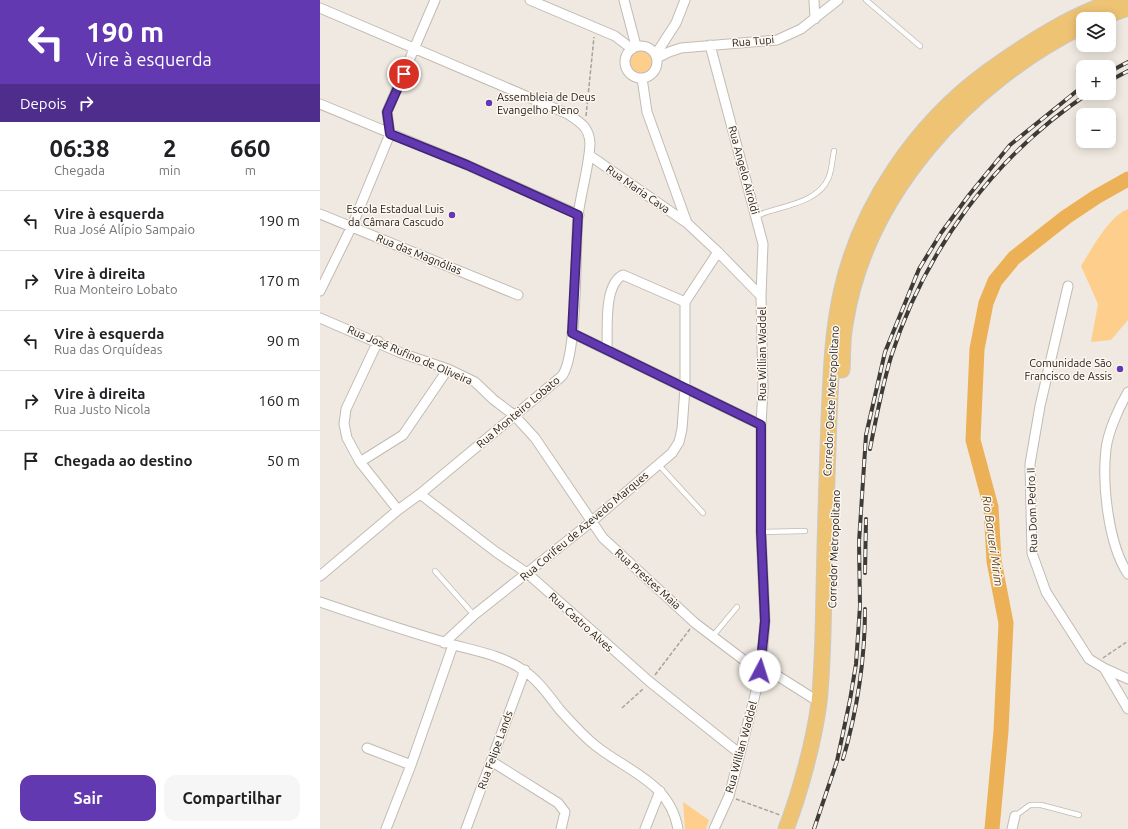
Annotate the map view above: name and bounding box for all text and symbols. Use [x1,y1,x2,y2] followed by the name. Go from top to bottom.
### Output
[1076,12,1116,148] map controls
[1076,12,1116,52] button: layers
[20,16,72,68] icon: left
[86,16,164,47] text: 190 m
[731,33,775,49] street label: Rua Tupi
[86,49,212,69] text: Vire à esquerda
[387,57,421,91] pin
[1076,60,1116,100] button: +
[393,63,415,85] icon: arrive
[497,91,596,116] place label: Assembleia de Deus Evangelho Pleno
[75,92,97,114] icon: right
[20,95,67,112] text: Depois
[484,98,494,108] marker: Assembleia de Deus Evangelho Pleno
[1076,108,1116,148] button: −
[726,124,762,216] street label: Rua Angelo Airoldi
[49,135,109,162] text: 06:38
[163,135,176,162] text: 2
[230,135,271,162] text: 660
[54,163,105,177] text: Chegada
[159,163,181,177] text: min
[245,163,256,177] text: m
[604,163,672,215] street label: Rua Maria Cava
[346,203,444,228] place label: Escola Estadual Luis da Câmara Cascudo
[54,205,164,222] text: Vire à esquerda
[20,210,42,232] icon: left
[447,210,457,220] marker: Escola Estadual Luis da Câmara Cascudo
[258,212,300,229] text: 190 m
[54,222,195,236] text: Rua José Alípio Sampaio
[375,231,464,277] street label: Rua das Magnólias
[54,265,146,282] text: Vire à direita
[20,270,42,292] icon: right
[258,272,300,289] text: 170 m
[54,282,178,296] text: Rua Monteiro Lobato
[756,307,768,401] street label: Rua Willian Waddel
[346,323,474,387] street label: Rua José Rufino de Oliveira
[54,325,164,342] text: Vire à esquerda
[821,325,841,477] street label: Corredor Oeste Metropolitano
[20,330,42,352] icon: left
[267,332,300,349] text: 90 m
[54,342,162,356] text: Rua das Orquídeas
[1024,357,1112,382] place label: Comunidade São Francisco de Assis
[1115,364,1125,374] marker: Comunidade São Francisco de Assis
[474,374,562,450] street label: Rua Monteiro Lobato
[54,385,146,402] text: Vire à direita
[20,390,42,412] icon: right
[258,392,300,409] text: 160 m
[54,402,150,416] text: Rua Justo Nicola
[20,450,42,472] icon: arrive
[54,452,193,469] text: Chegada ao destino
[267,452,300,469] text: 50 m
[1025,467,1039,553] street label: Rua Dom Pedro II
[518,469,651,583] street label: Rua Corifeu de Azevedo Marques
[826,489,842,609] street label: Corredor Metropolitano
[980,495,1006,587] water label: Rio Barueri Mirim
[613,546,683,612] street label: Rua Prestes Maia
[546,590,616,654] street label: Rua Castro Alves
[739,650,781,692] position arrow
[723,700,759,794] street label: Rua Willian Waddel
[475,709,515,791] street label: Rua Felipe Lands
[20,775,156,821] button: Sair
[164,775,300,821] button: Compartilhar

